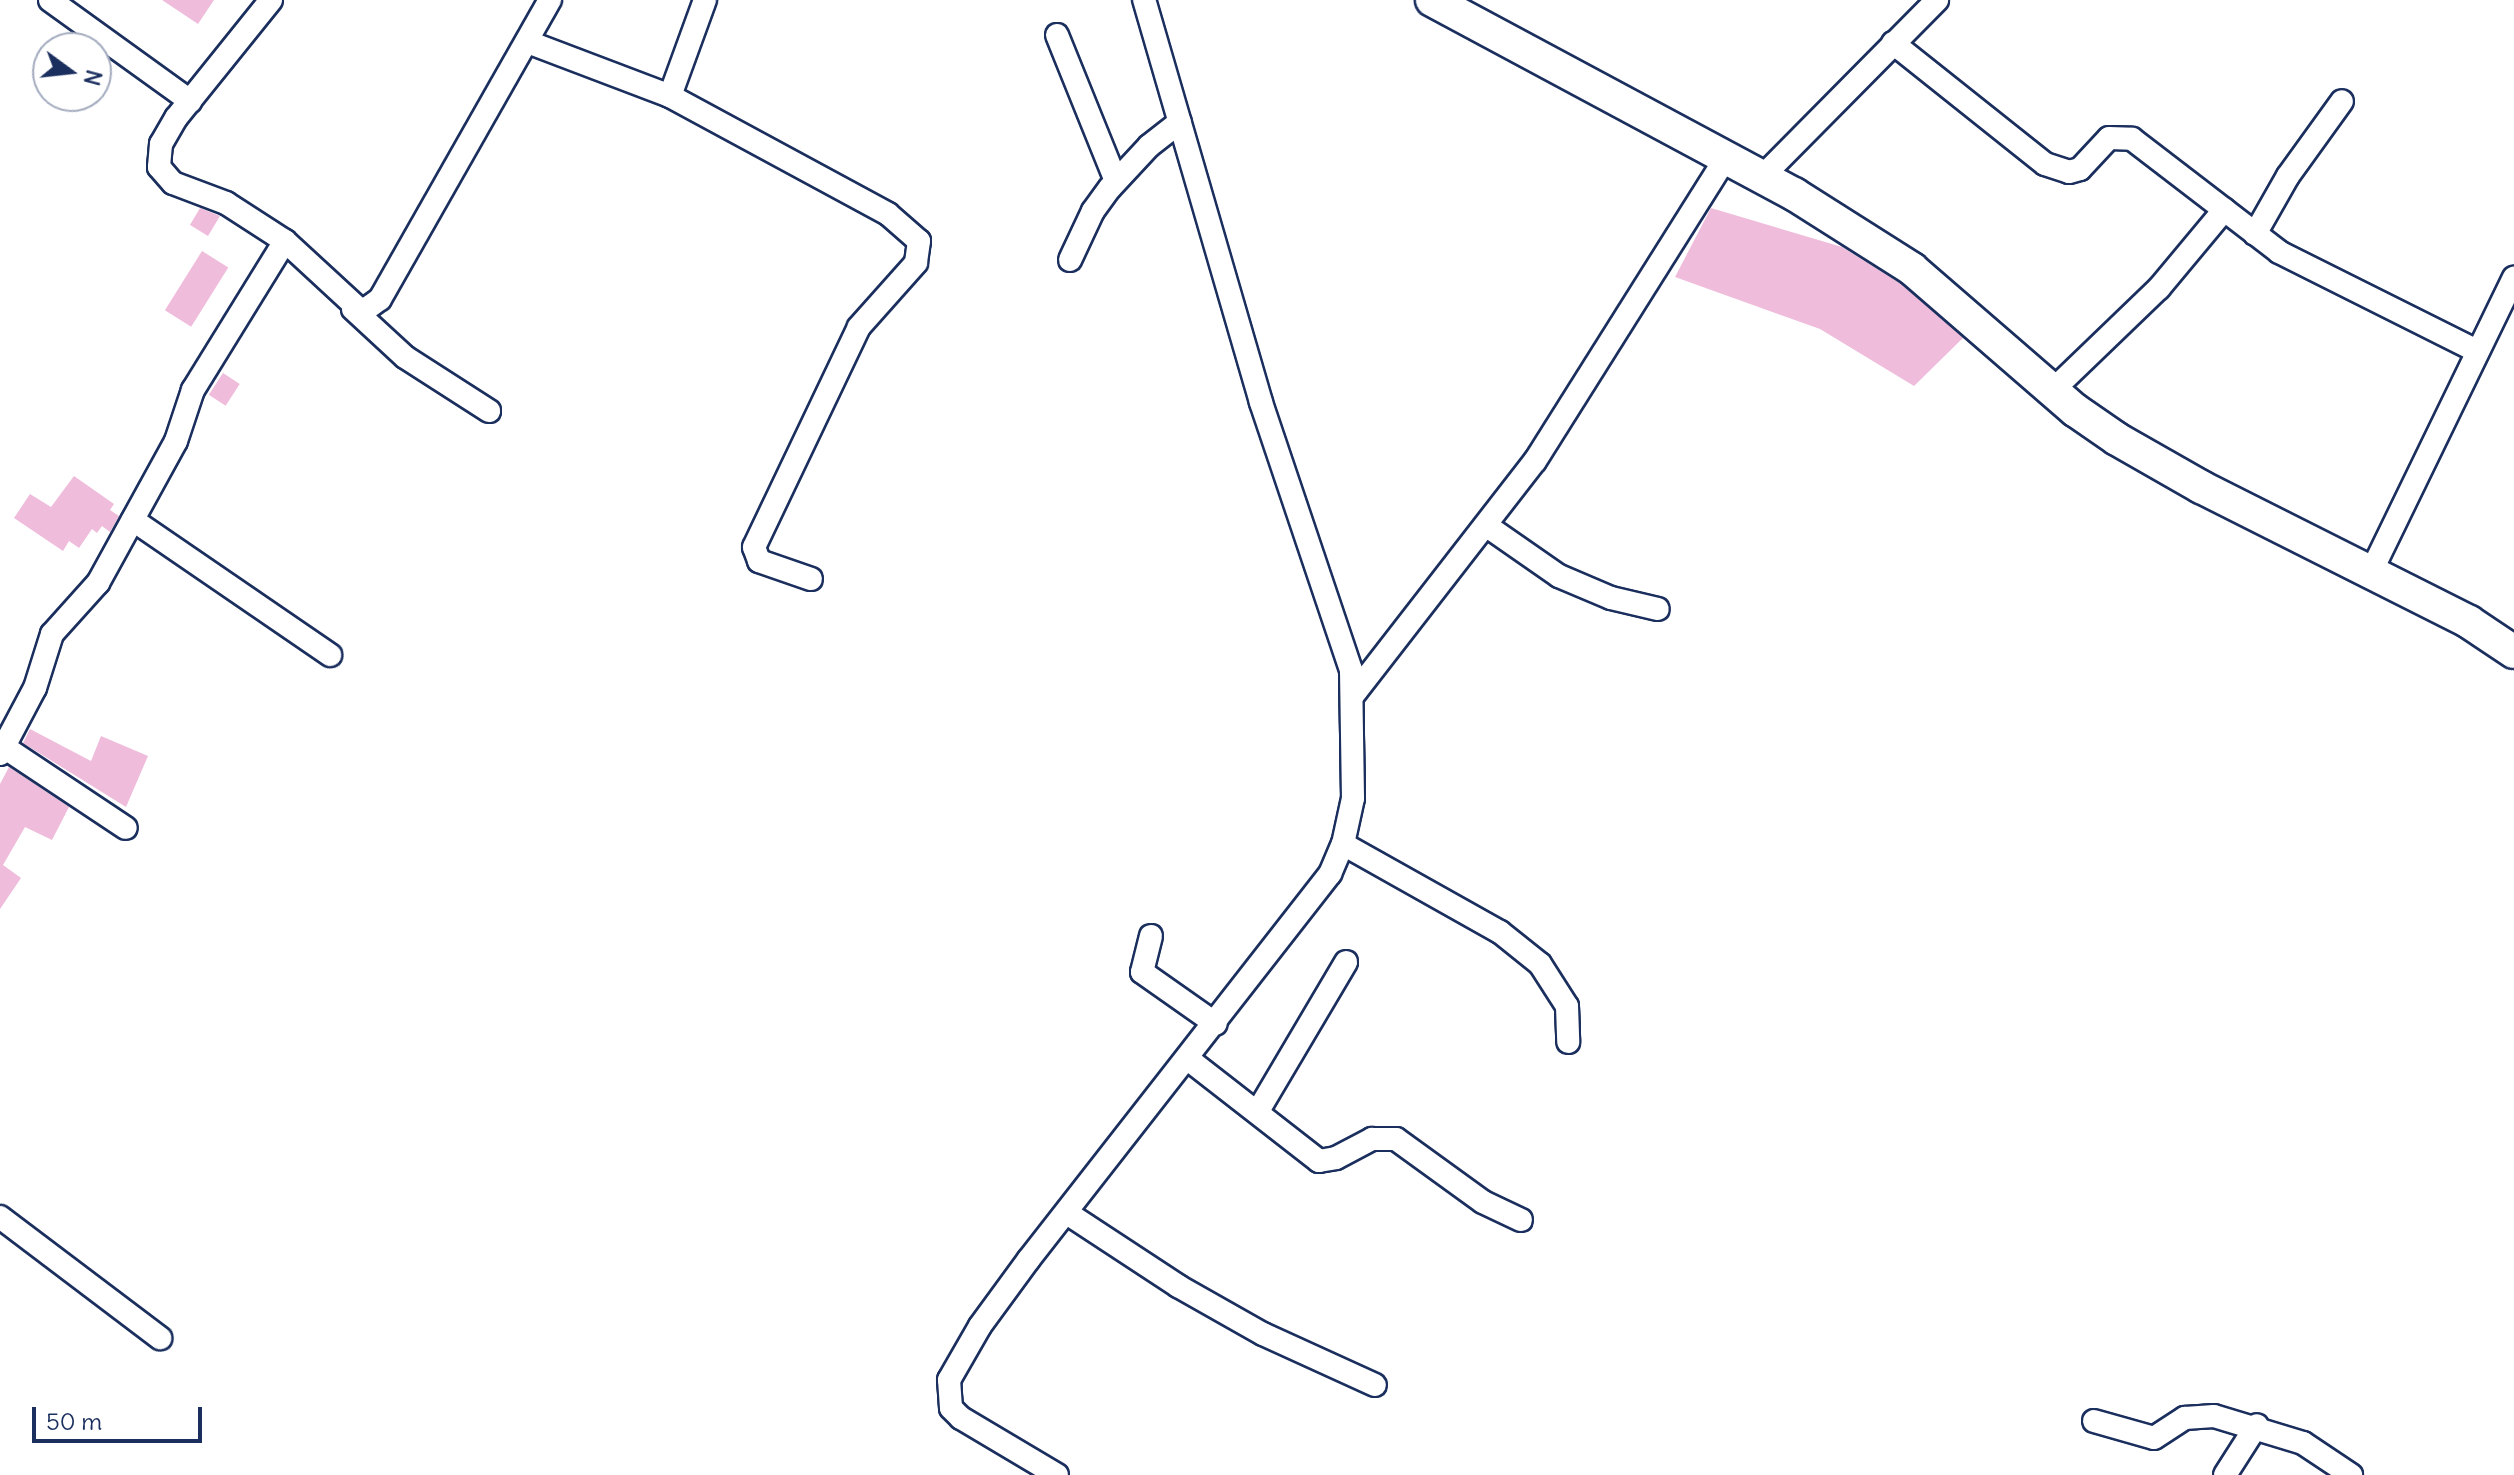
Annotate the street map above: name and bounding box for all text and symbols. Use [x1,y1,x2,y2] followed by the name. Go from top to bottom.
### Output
[32,32,112,112] north arrow
[78,67,109,89] text: N
[36,1391,206,1441] scale bar
[46,1406,102,1436] text: 50 m

